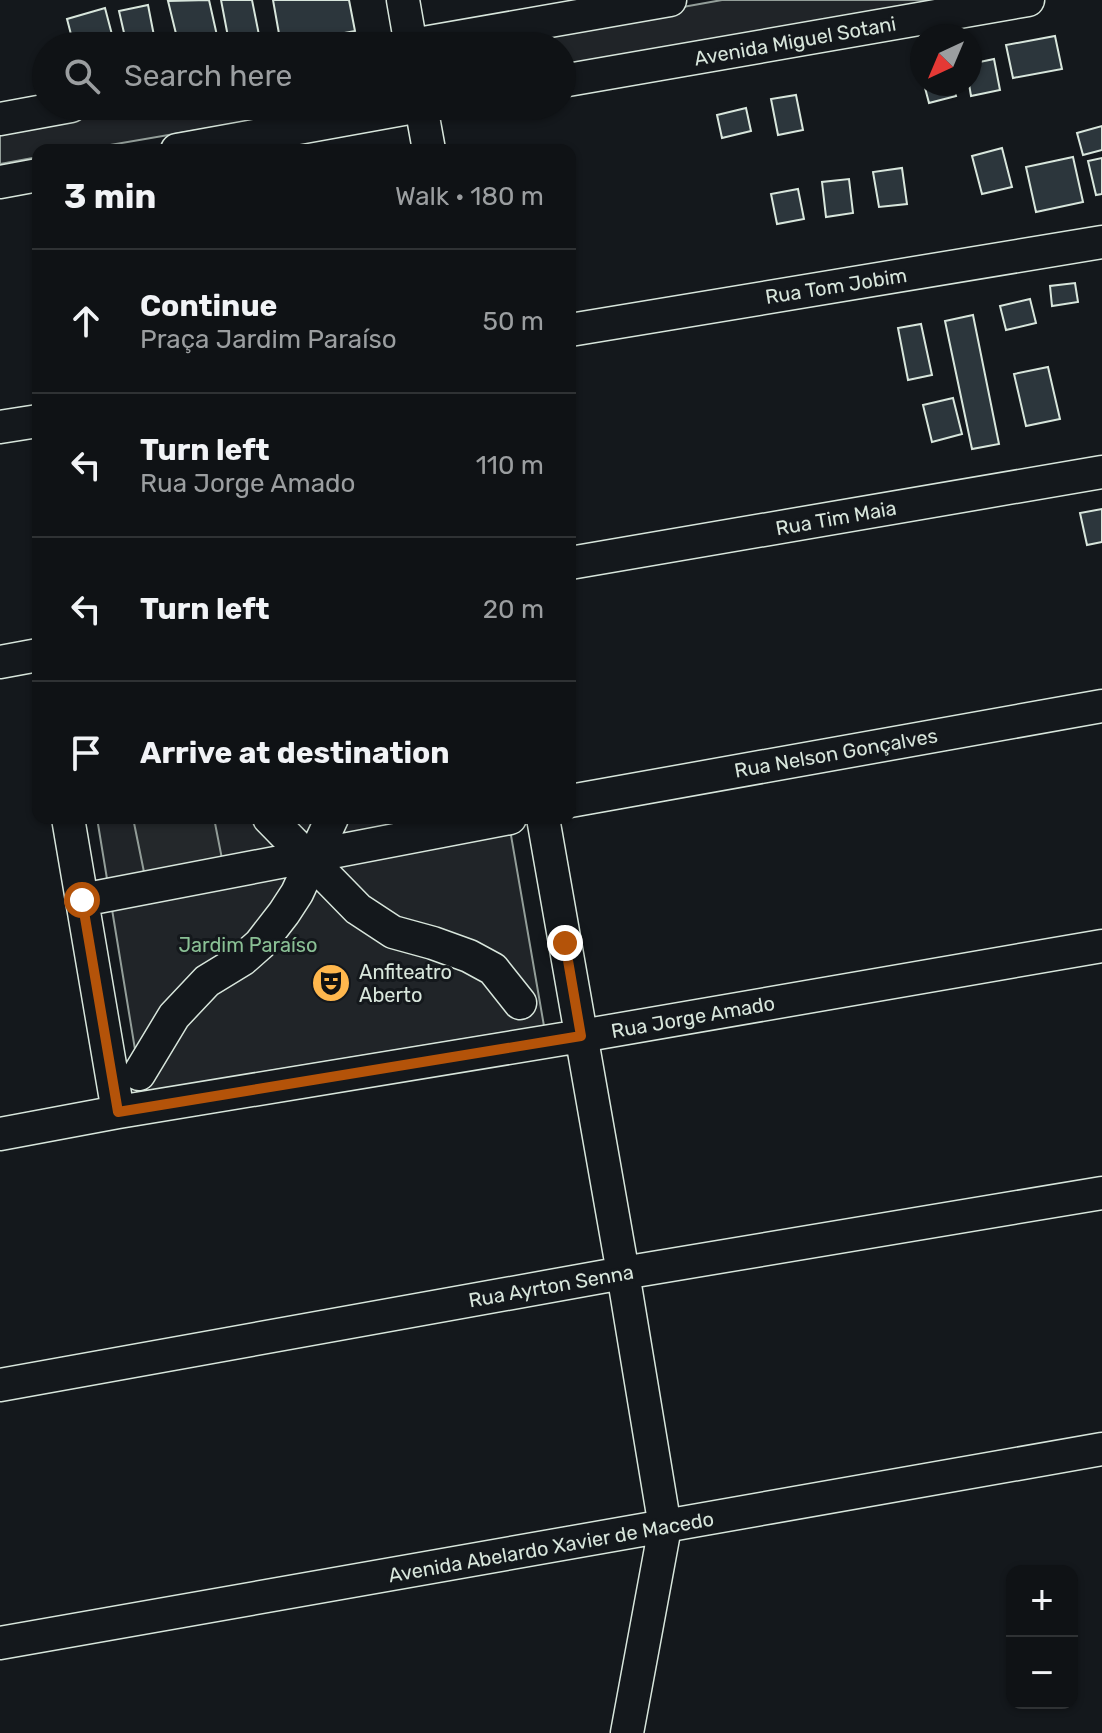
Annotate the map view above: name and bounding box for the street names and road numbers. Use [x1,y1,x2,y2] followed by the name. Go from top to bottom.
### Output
[692,11,898,71] street label: Avenida Miguel Sotani
[763,263,909,309] street label: Rua Tom Jobim
[774,496,898,540] street label: Rua Tim Maia
[732,723,940,783] street label: Rua Nelson Gonçalves
[609,991,777,1043] street label: Rua Jorge Amado
[467,1260,635,1312] street label: Rua Ayrton Senna
[386,1507,716,1587] street label: Avenida Abelardo Xavier de Macedo

